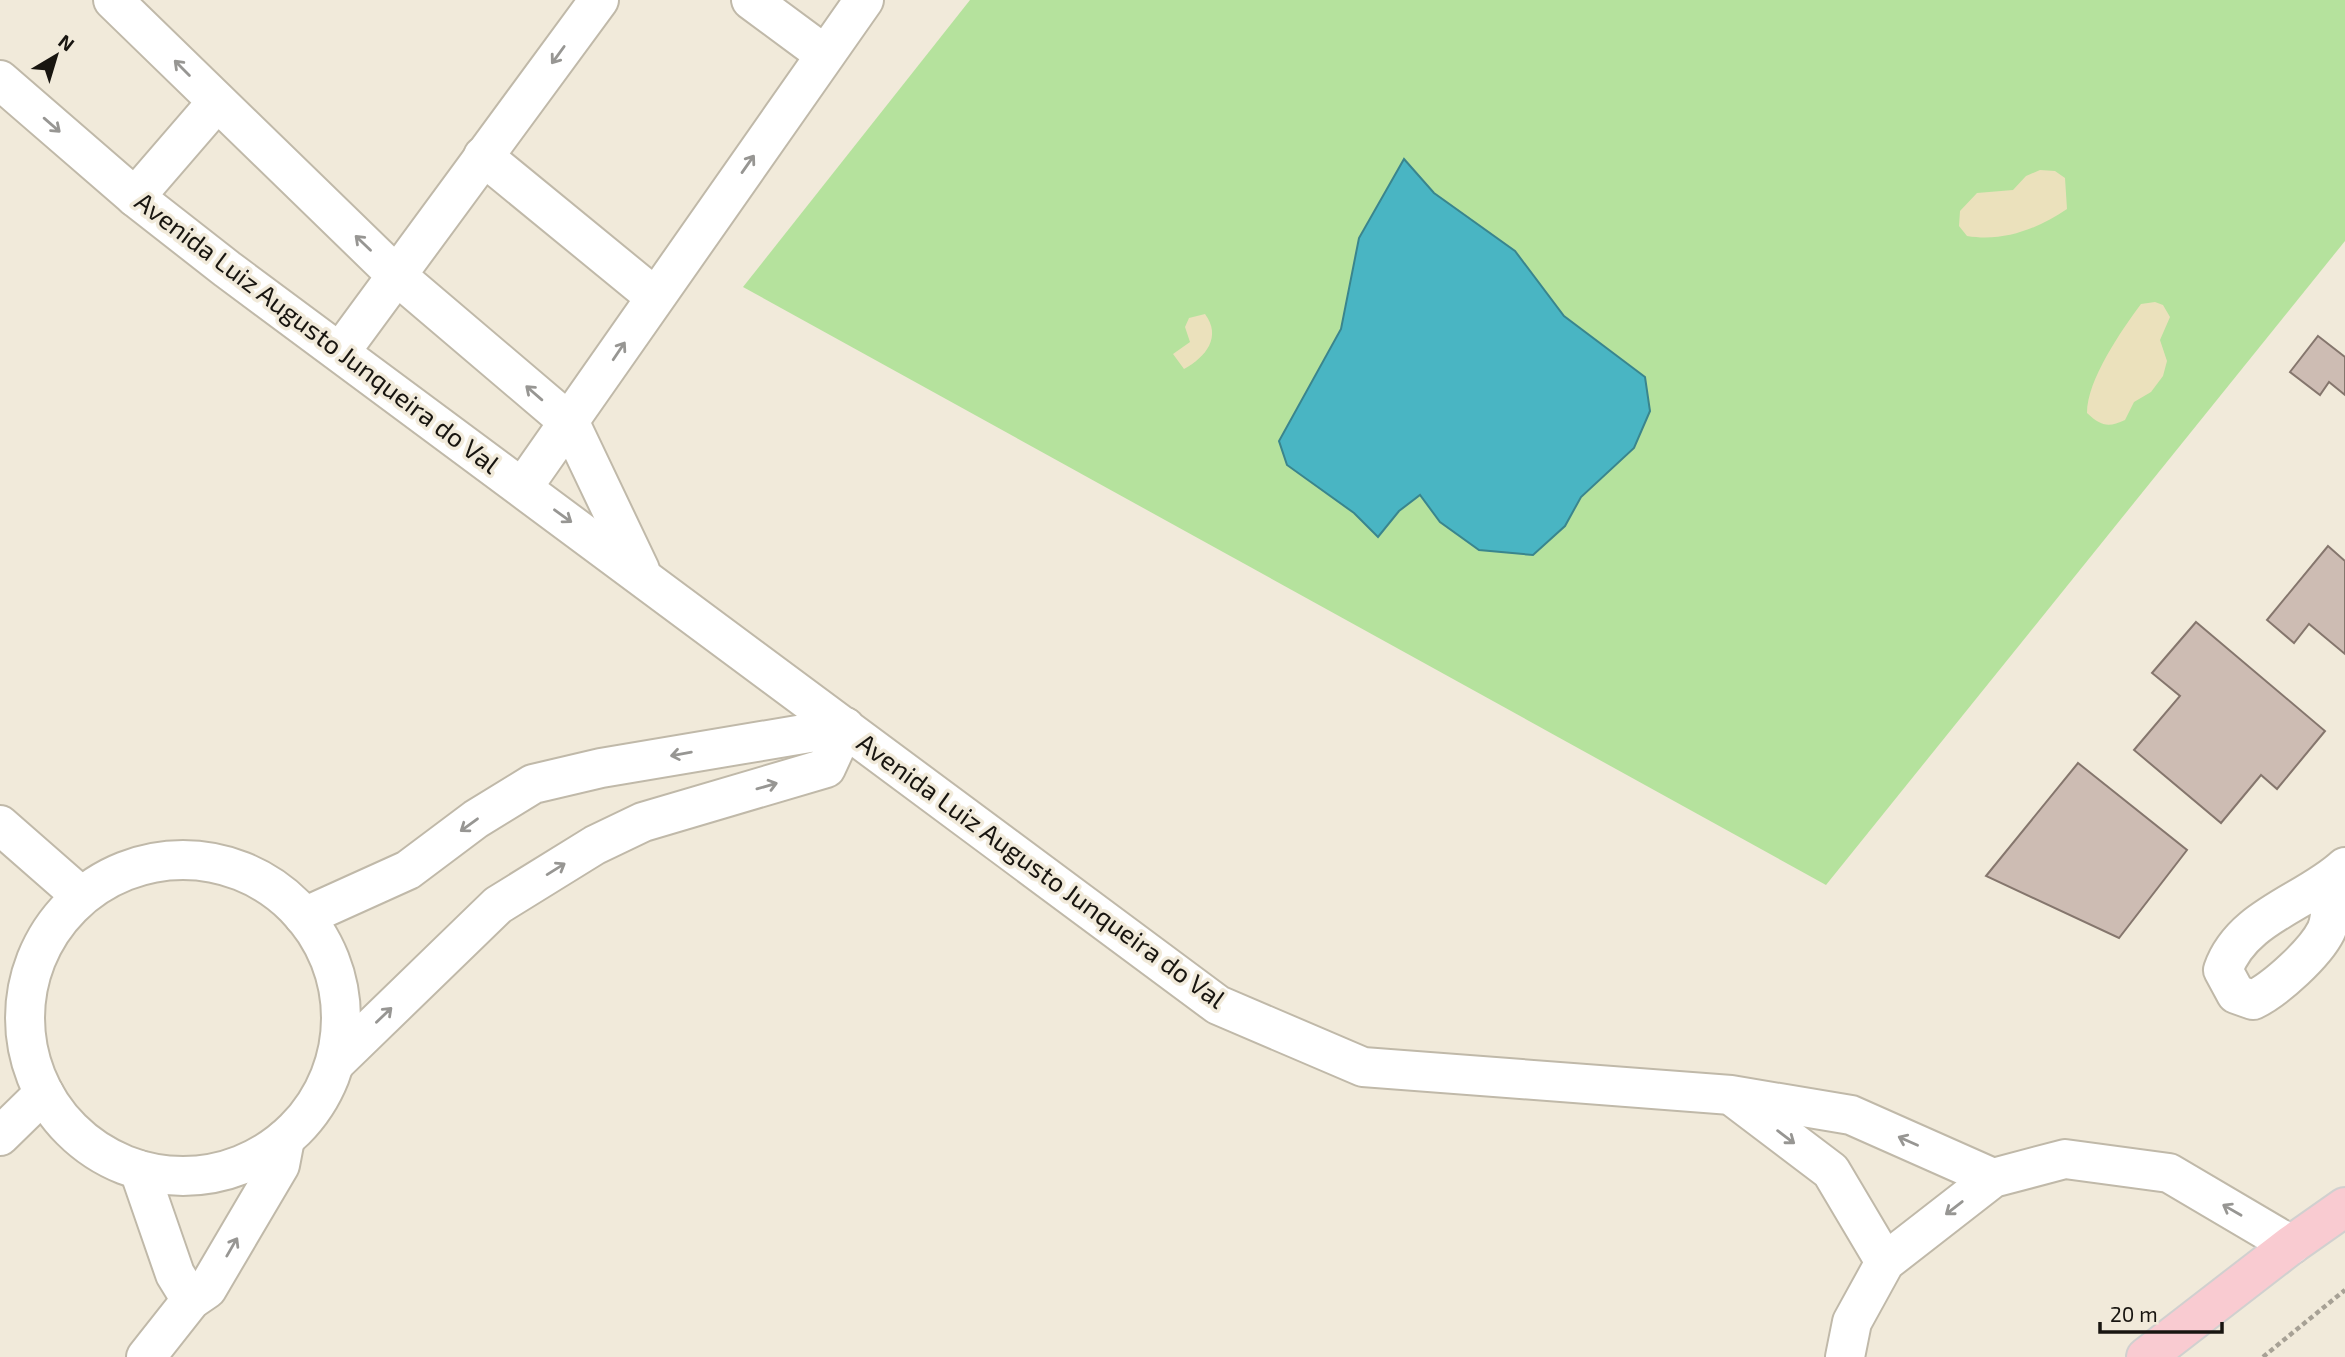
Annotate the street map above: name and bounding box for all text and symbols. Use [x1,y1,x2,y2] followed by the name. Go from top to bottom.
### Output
[21,21,91,91] north arrow
[54,29,79,55] text: N
[551,45,565,64] one-way arrow
[174,59,191,76] one-way arrow
[42,117,60,133] one-way arrow
[741,155,755,174] one-way arrow
[130,185,506,479] street label: Avenida Luiz Augusto Junqueira do Val
[355,235,372,252] one-way arrow
[612,342,626,361] one-way arrow
[526,385,544,401] one-way arrow
[553,509,572,524] one-way arrow
[852,726,1232,1014] street label: Avenida Luiz Augusto Junqueira do Val
[670,748,693,761] one-way arrow
[756,778,778,791] one-way arrow
[460,818,479,832] one-way arrow
[546,861,566,875] one-way arrow
[375,1007,392,1024] one-way arrow
[1776,1129,1794,1144] one-way arrow
[1898,1134,1920,1147] one-way arrow
[1946,1201,1964,1216] one-way arrow
[2222,1203,2242,1217] one-way arrow
[225,1238,239,1258] one-way arrow
[2100,1290,2222,1334] scale bar
[2110,1301,2158,1326] text: 20 m

